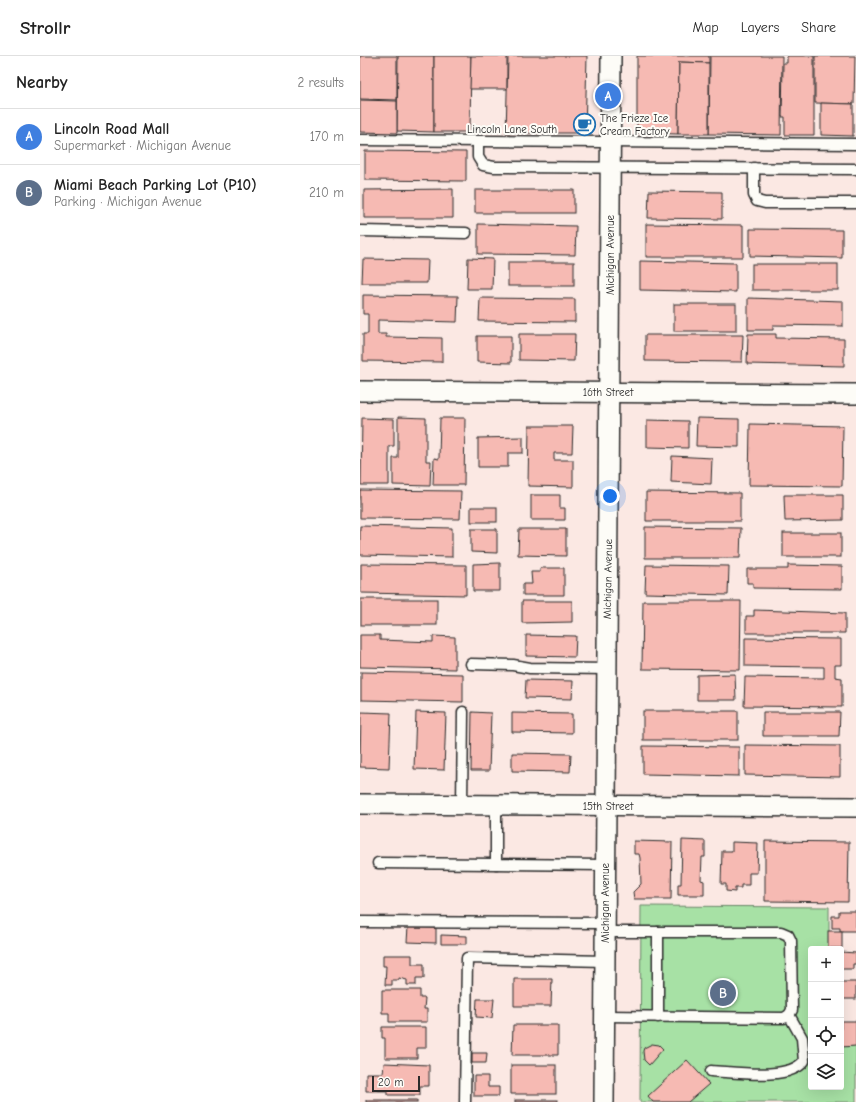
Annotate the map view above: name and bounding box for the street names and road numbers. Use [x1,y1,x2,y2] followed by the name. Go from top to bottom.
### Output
[467,123,557,136] street label: Lincoln Lane South
[604,214,617,295] street label: Michigan Avenue
[583,386,634,399] street label: 16th Street
[601,538,615,619] street label: Michigan Avenue
[583,800,634,813] street label: 15th Street
[599,862,612,943] street label: Michigan Avenue

